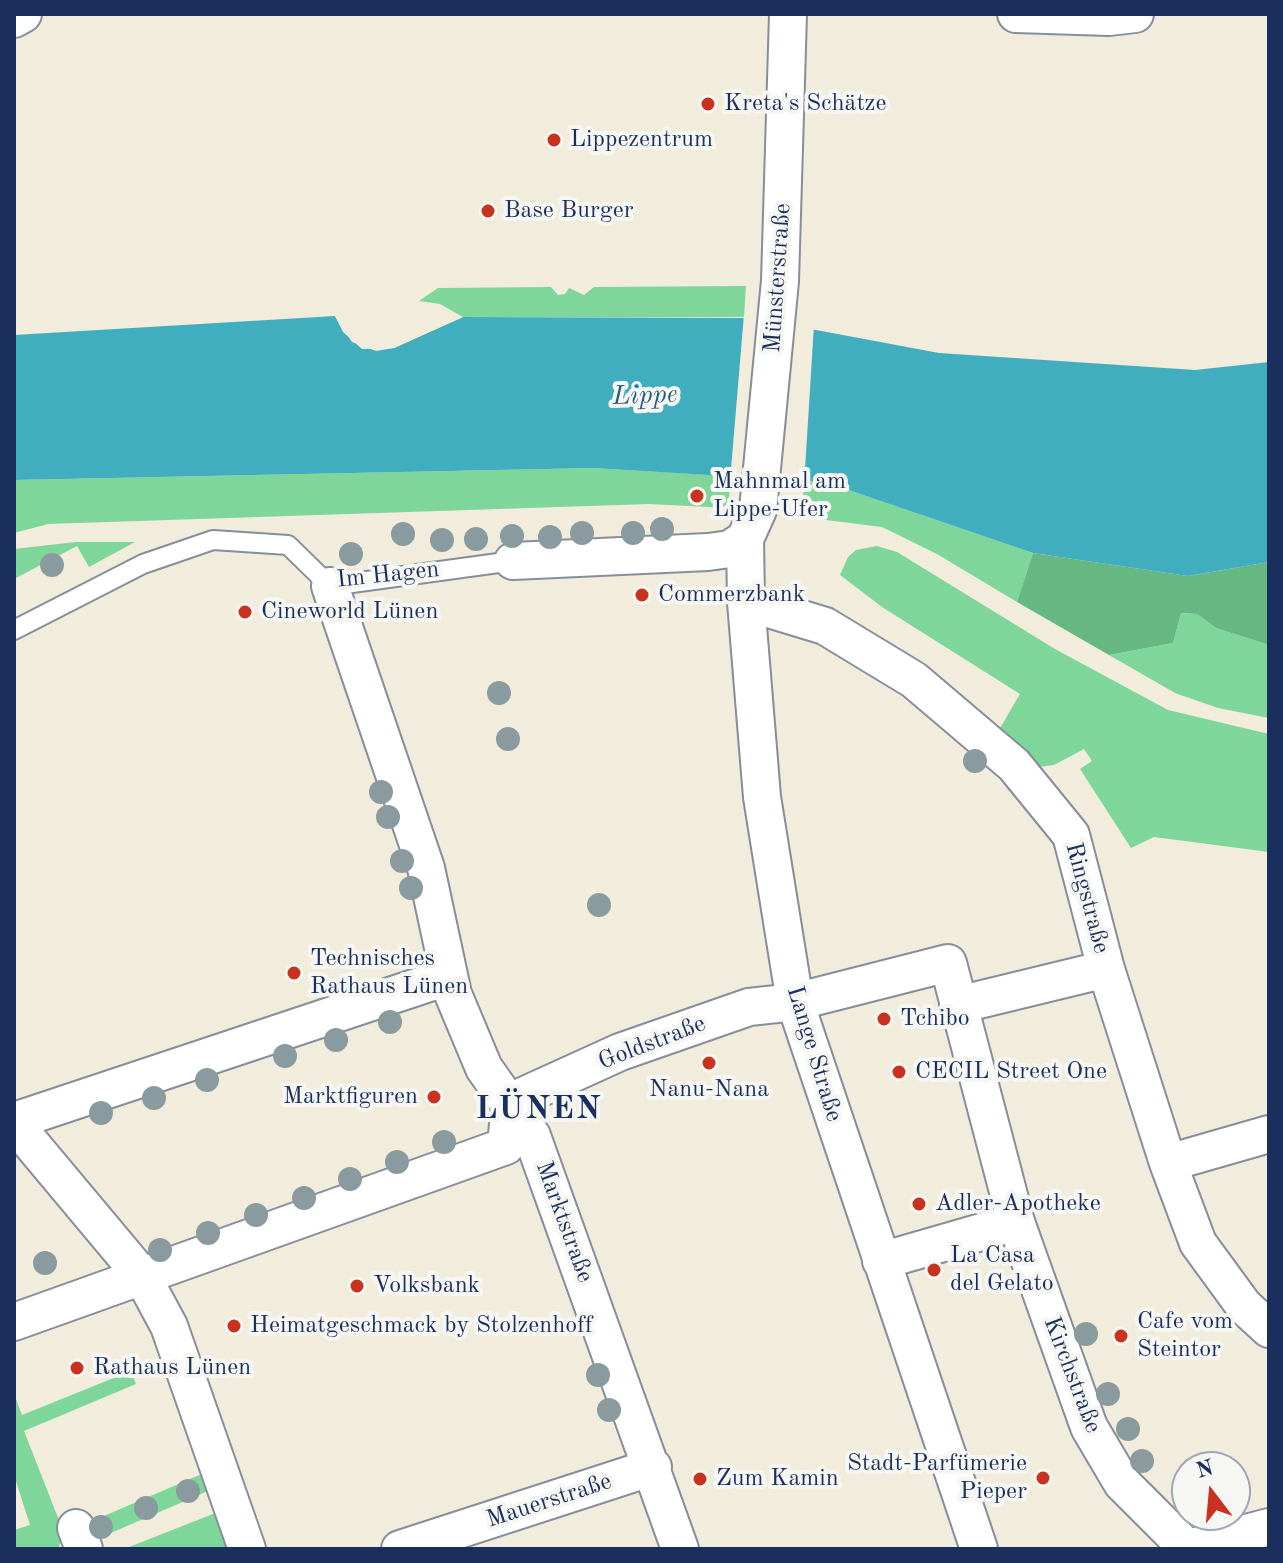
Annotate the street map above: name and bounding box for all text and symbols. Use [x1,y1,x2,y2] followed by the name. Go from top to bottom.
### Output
[724,90,886,118] place label: Kreta's Schätze
[699,95,717,113] marker: Kreta's Schätze
[570,126,713,154] place label: Lippezentrum
[545,131,563,149] marker: Lippezentrum
[504,197,634,225] place label: Base Burger
[479,202,497,220] marker: Base Burger
[758,202,798,354] street label: Münsterstraße
[612,379,678,413] water label: Lippe
[713,468,846,524] place label: Mahnmal am Lippe-Ufer
[688,487,706,505] marker: Mahnmal am Lippe-Ufer
[335,555,441,595] street label: Im Hagen
[658,581,805,609] place label: Commerzbank
[633,586,651,604] marker: Commerzbank
[261,598,438,626] place label: Cineworld Lünen
[236,603,254,621] marker: Cineworld Lünen
[1058,839,1116,957] street label: Ringstraße
[310,945,468,1001] place label: Technisches Rathaus Lünen
[285,964,303,982] marker: Technisches Rathaus Lünen
[780,983,848,1125] street label: Lange Straße
[900,1005,970,1033] place label: Tchibo
[594,1009,710,1077] street label: Goldstraße
[875,1010,893,1028] marker: Tchibo
[700,1054,718,1072] marker: Nanu-Nana
[915,1058,1107,1086] place label: CECIL Street One
[890,1063,908,1081] marker: CECIL Street One
[649,1076,769,1104] place label: Nanu-Nana
[283,1083,418,1111] place label: Marktfiguren
[425,1088,443,1106] marker: Marktfiguren
[476,1091,602,1129] district label: LÜNEN
[529,1157,599,1287] street label: Marktstraße
[935,1190,1101,1218] place label: Adler-Apotheke
[910,1195,928,1213] marker: Adler-Apotheke
[950,1242,1054,1298] place label: La Casa del Gelato
[925,1261,943,1279] marker: La Casa del Gelato
[373,1272,480,1300] place label: Volksbank
[348,1277,366,1295] marker: Volksbank
[1137,1308,1233,1364] place label: Cafe vom Steintor
[250,1312,593,1340] place label: Heimatgeschmack by Stolzenhoff
[1037,1313,1107,1437] street label: Kirchstraße
[225,1317,243,1335] marker: Heimatgeschmack by Stolzenhoff
[1112,1327,1130,1345] marker: Cafe vom Steintor
[93,1354,251,1382] place label: Rathaus Lünen
[68,1359,86,1377] marker: Rathaus Lünen
[847,1450,1027,1506] place label: Stadt-Parfümerie Pieper
[1171,1451,1251,1531] north arrow
[1194,1457,1216,1483] text: N
[716,1465,839,1493] place label: Zum Kamin
[483,1467,615,1535] street label: Mauerstraße
[1034,1469,1052,1487] marker: Stadt-Parfümerie Pieper
[691,1470,709,1488] marker: Zum Kamin

